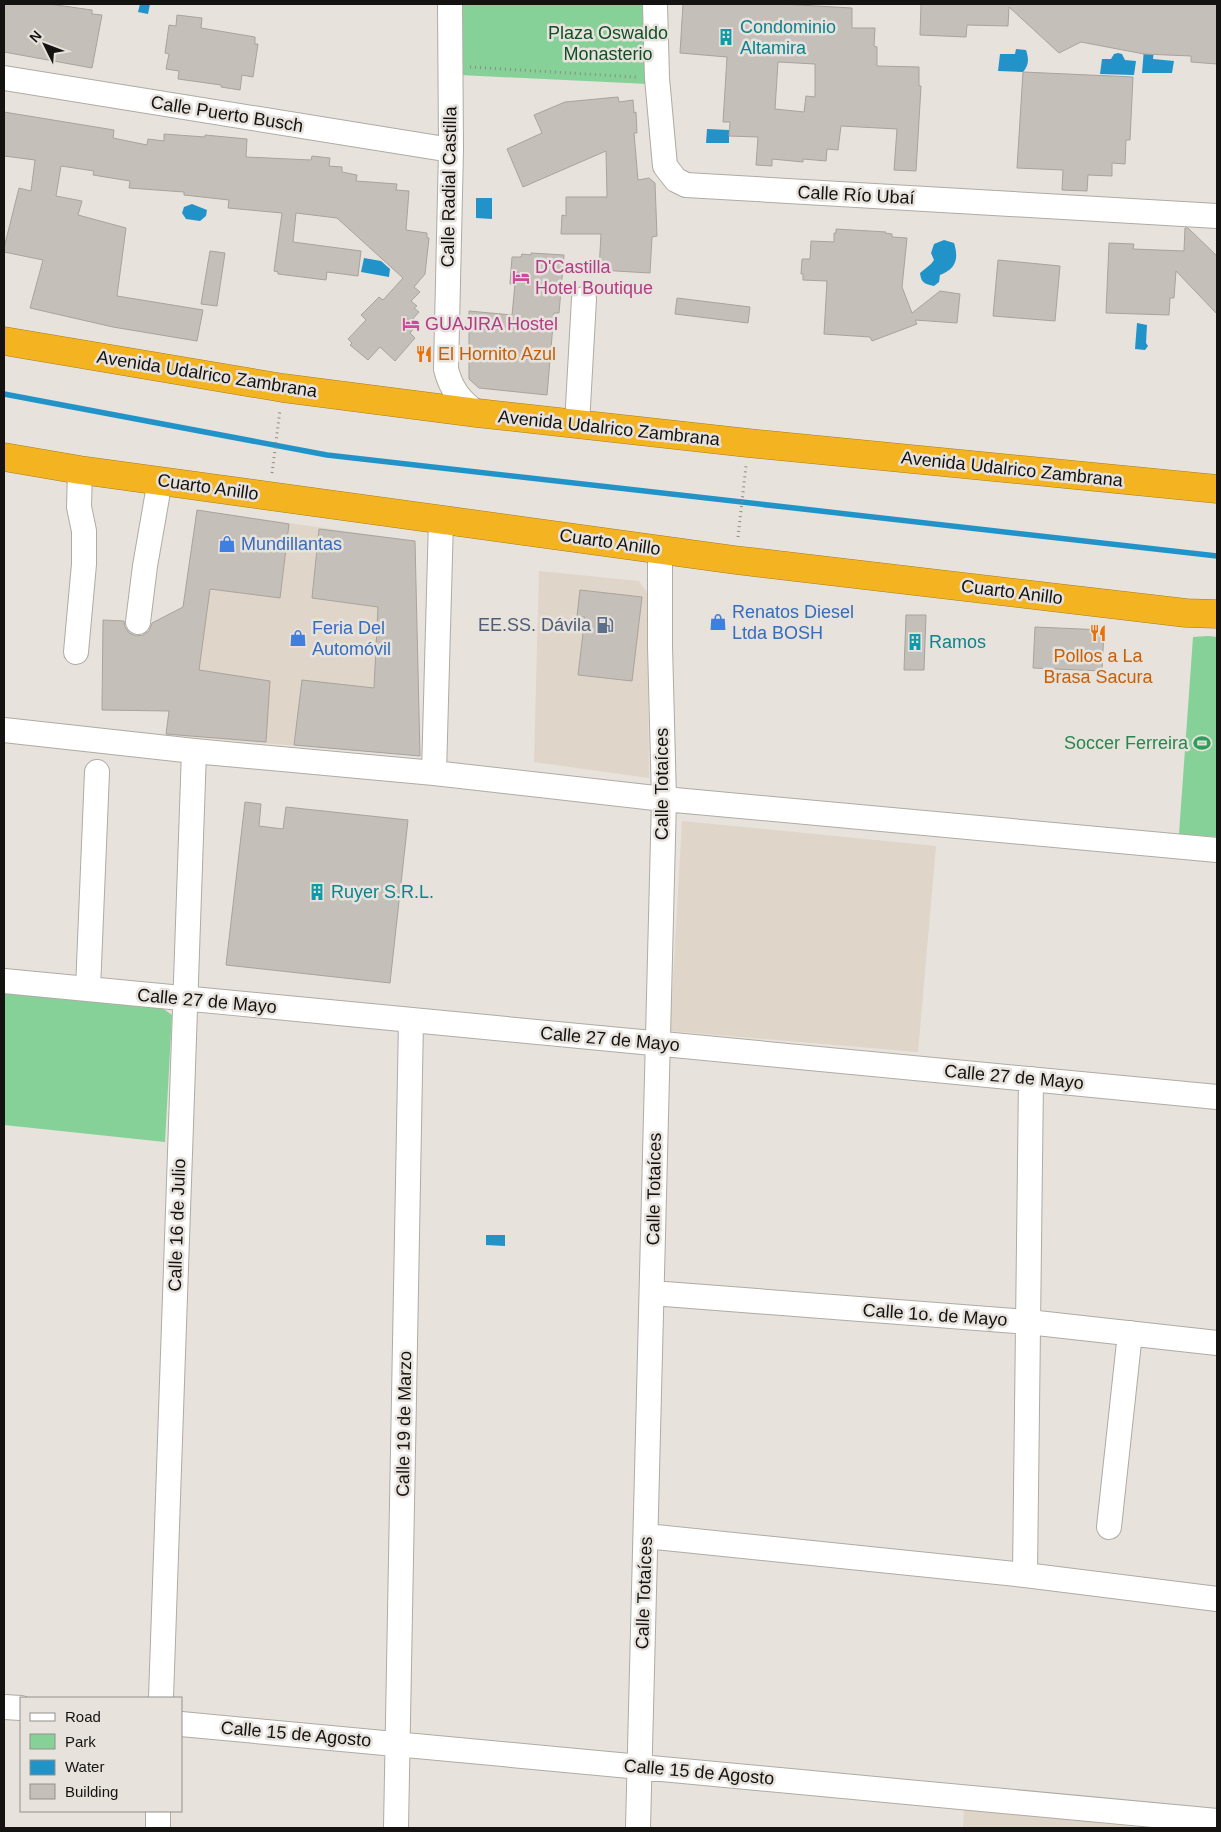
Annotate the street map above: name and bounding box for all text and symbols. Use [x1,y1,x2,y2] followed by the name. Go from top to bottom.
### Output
[740,17,836,58] place label: Condominio Altamira
[20,20,70,70] north arrow
[548,23,668,64] park label: Plaza Oswaldo Monasterio
[26,27,45,45] text: N
[716,27,736,47] building icon: Condominio Altamira
[149,92,305,136] street label: Calle Puerto Busch
[438,105,460,268] street label: Calle Radial Castilla
[797,182,915,208] street label: Calle Río Ubaí
[535,257,653,298] place label: D'Castilla Hotel Boutique
[511,267,531,287] hotel icon: D'Castilla Hotel Boutique
[401,314,421,334] hotel icon: GUAJIRA Hostel
[425,314,558,334] place label: GUAJIRA Hostel
[414,344,434,364] restaurant icon: El Hornito Azul
[438,344,556,364] place label: El Hornito Azul
[95,347,320,401] street label: Avenida Udalrico Zambrana
[497,406,722,450] street label: Avenida Udalrico Zambrana
[900,447,1125,491] street label: Avenida Udalrico Zambrana
[156,470,260,504] street label: Cuarto Anillo
[558,525,662,559] street label: Cuarto Anillo
[217,534,237,554] shop icon: Mundillantas
[241,534,342,554] place label: Mundillantas
[960,576,1064,608] street label: Cuarto Anillo
[732,602,854,643] place label: Renatos Diesel Ltda BOSH
[708,612,728,632] shop icon: Renatos Diesel Ltda BOSH
[478,615,592,635] place label: EE.SS. Dávila
[595,615,615,635] fuel station icon: EE.SS. Dávila
[312,618,391,659] place label: Feria Del Automóvil
[1088,623,1108,643] restaurant icon: Pollos a La Brasa Sacura
[288,628,308,648] shop icon: Feria Del Automóvil
[905,632,925,652] building icon: Ramos
[929,632,986,652] place label: Ramos
[1043,646,1154,687] place label: Pollos a La Brasa Sacura
[652,728,672,840] street label: Calle Totaíces
[1064,733,1189,753] place label: Soccer Ferreira
[1192,733,1212,753] sports icon: Soccer Ferreira
[307,882,327,902] building icon: Ruyer S.R.L.
[331,882,434,902] place label: Ruyer S.R.L.
[136,985,278,1017] street label: Calle 27 de Mayo
[539,1023,681,1055] street label: Calle 27 de Mayo
[943,1061,1085,1093] street label: Calle 27 de Mayo
[643,1132,665,1246] street label: Calle Totaíces
[165,1158,189,1292] street label: Calle 16 de Julio
[862,1300,1008,1330] street label: Calle 1o. de Mayo
[393,1351,415,1497] street label: Calle 19 de Marzo
[632,1536,656,1650] street label: Calle Totaíces
[20,1697,182,1812] legend
[65,1708,101,1725] text: Road
[220,1717,372,1751] street label: Calle 15 de Agosto
[65,1733,96,1750] text: Park
[623,1755,775,1789] street label: Calle 15 de Agosto
[65,1758,104,1775] text: Water
[65,1783,118,1800] text: Building

